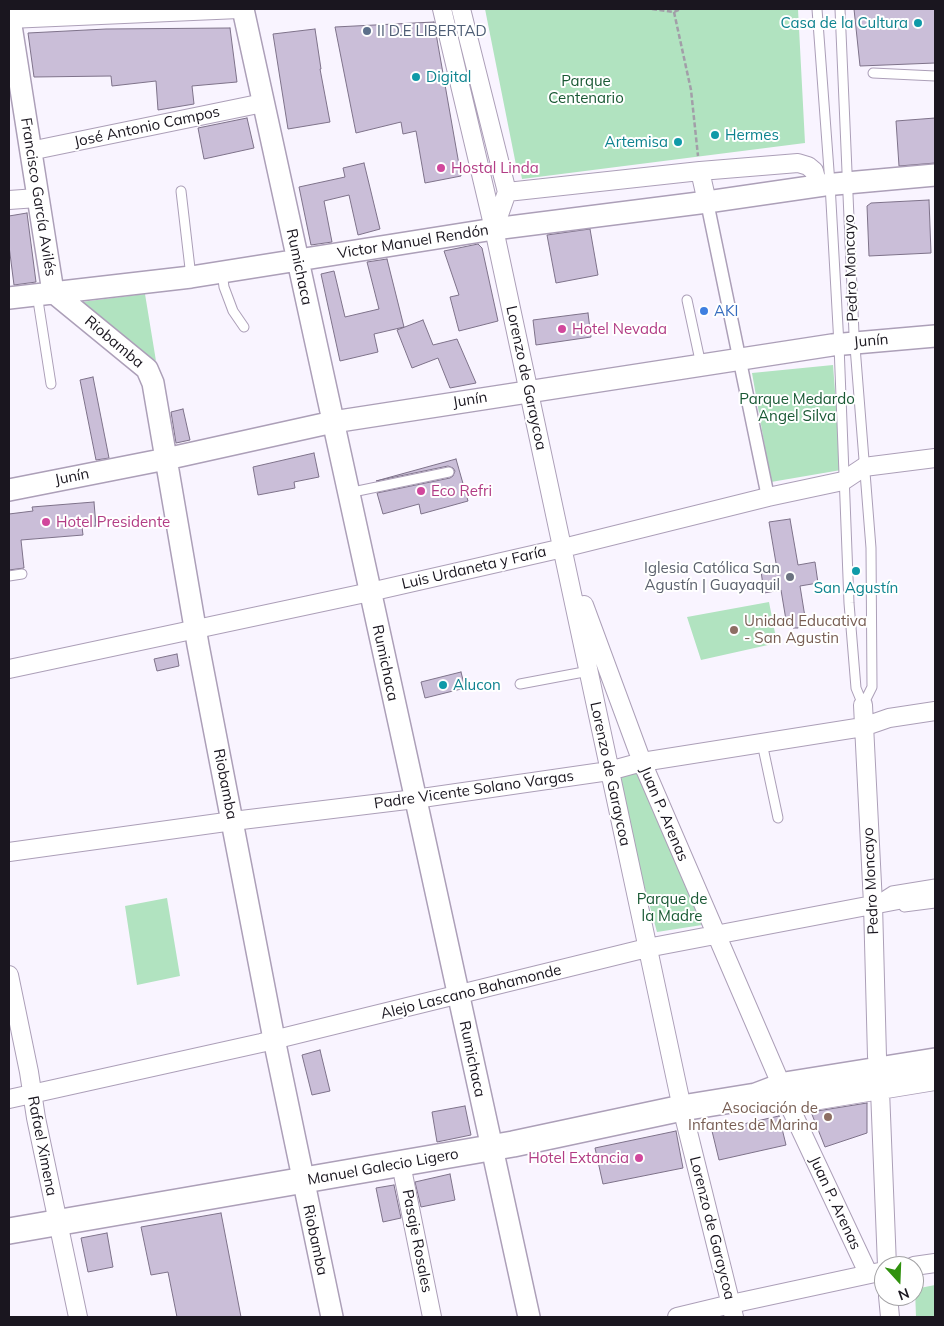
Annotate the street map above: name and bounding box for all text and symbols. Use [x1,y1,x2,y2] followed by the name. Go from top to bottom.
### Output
[780,14,908,32] place label: Casa de la Cultura
[912,17,924,29] marker: Casa de la Cultura
[377,22,487,40] place label: II D.E LIBERTAD
[361,25,373,37] marker: II D.E LIBERTAD
[426,68,471,86] place label: Digital
[410,71,422,83] marker: Digital
[548,72,624,107] park label: Parque Centenario
[72,103,222,151] street label: José Antonio Campos
[17,116,59,278] street label: Francisco García Avilés
[725,126,779,144] place label: Hermes
[709,129,721,141] marker: Hermes
[605,133,668,151] place label: Artemisa
[672,136,684,148] marker: Artemisa
[451,159,539,177] place label: Hostal Linda
[435,162,447,174] marker: Hostal Linda
[840,214,862,322] street label: Pedro Moncayo
[336,221,490,263] street label: Victor Manuel Rendón
[282,227,316,307] street label: Rumichaca
[714,302,738,320] place label: AKI
[502,304,550,452] street label: Lorenzo de Garaycoa
[698,305,710,317] marker: AKI
[81,312,147,372] street label: Riobamba
[572,320,667,338] place label: Hotel Nevada
[556,323,568,335] marker: Hotel Nevada
[853,331,889,351] street label: Junín
[451,388,489,412] street label: Junín
[739,390,855,425] park label: Parque Medardo Angel Silva
[53,465,91,489] street label: Junín
[431,482,492,500] place label: Eco Refri
[415,485,427,497] marker: Eco Refri
[56,513,170,531] place label: Hotel Presidente
[40,516,52,528] marker: Hotel Presidente
[400,543,548,593] street label: Luis Urdaneta y Faría
[644,559,780,594] place label: Iglesia Católica San Agustín | Guayaquil
[850,565,862,577] marker: San Agustín
[784,571,796,583] marker: Iglesia Católica San Agustín | Guayaquil
[814,579,898,597] place label: San Agustín
[744,612,867,647] place label: Unidad Educativa - San Agustin
[368,623,402,703] street label: Rumichaca
[728,624,740,636] marker: Unidad Educativa - San Agustin
[453,676,501,694] place label: Alucon
[437,679,449,691] marker: Alucon
[586,700,634,848] street label: Lorenzo de Garaycoa
[209,747,241,821] street label: Riobamba
[636,764,692,864] street label: Juan P. Arenas
[373,767,575,813] street label: Padre Vicente Solano Vargas
[859,827,883,935] street label: Pedro Moncayo
[637,890,707,925] park label: Parque de la Madre
[379,961,563,1023] street label: Alejo Lascano Bahamonde
[455,1019,489,1099] street label: Rumichaca
[23,1094,61,1198] street label: Rafael Ximena
[688,1099,818,1134] place label: Asociación de Infantes de Marina
[822,1111,834,1123] marker: Asociación de Infantes de Marina
[306,1145,460,1189] street label: Manuel Galecio Ligero
[528,1149,629,1167] place label: Hotel Extancia
[633,1152,645,1164] marker: Hotel Extancia
[805,1153,865,1253] street label: Juan P. Arenas
[685,1154,739,1302] street label: Lorenzo de Garaycoa
[398,1188,436,1294] street label: Pasaje Rosales
[299,1203,331,1277] street label: Riobamba
[874,1256,924,1306] north arrow
[896,1284,912,1304] text: N

